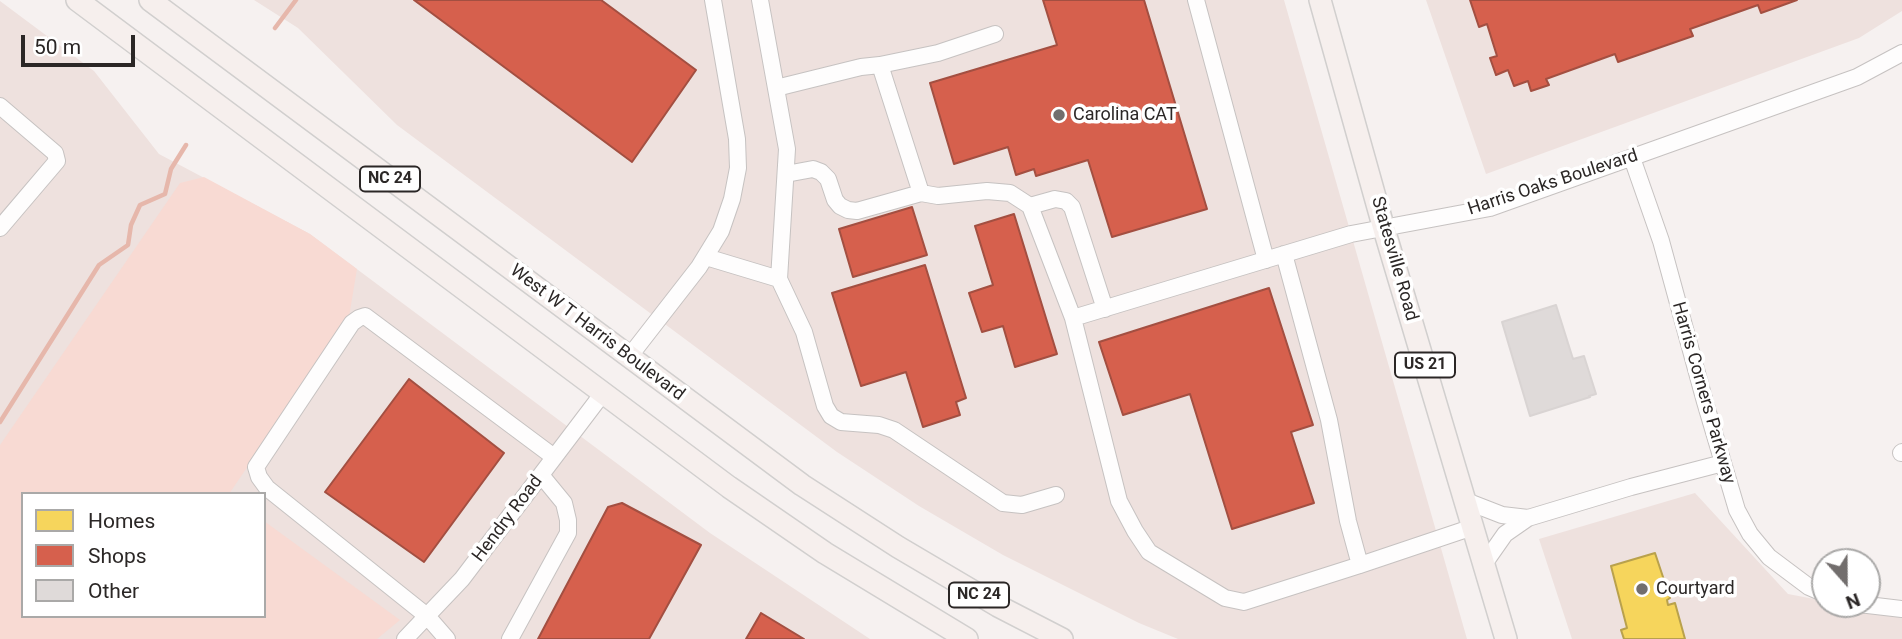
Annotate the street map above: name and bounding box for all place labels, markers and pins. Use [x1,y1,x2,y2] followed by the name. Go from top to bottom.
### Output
[1073,104,1177,126] place label: Carolina CAT
[1051,107,1067,123] marker: Carolina CAT
[1656,578,1735,600] place label: Courtyard
[1634,581,1650,597] marker: Courtyard

